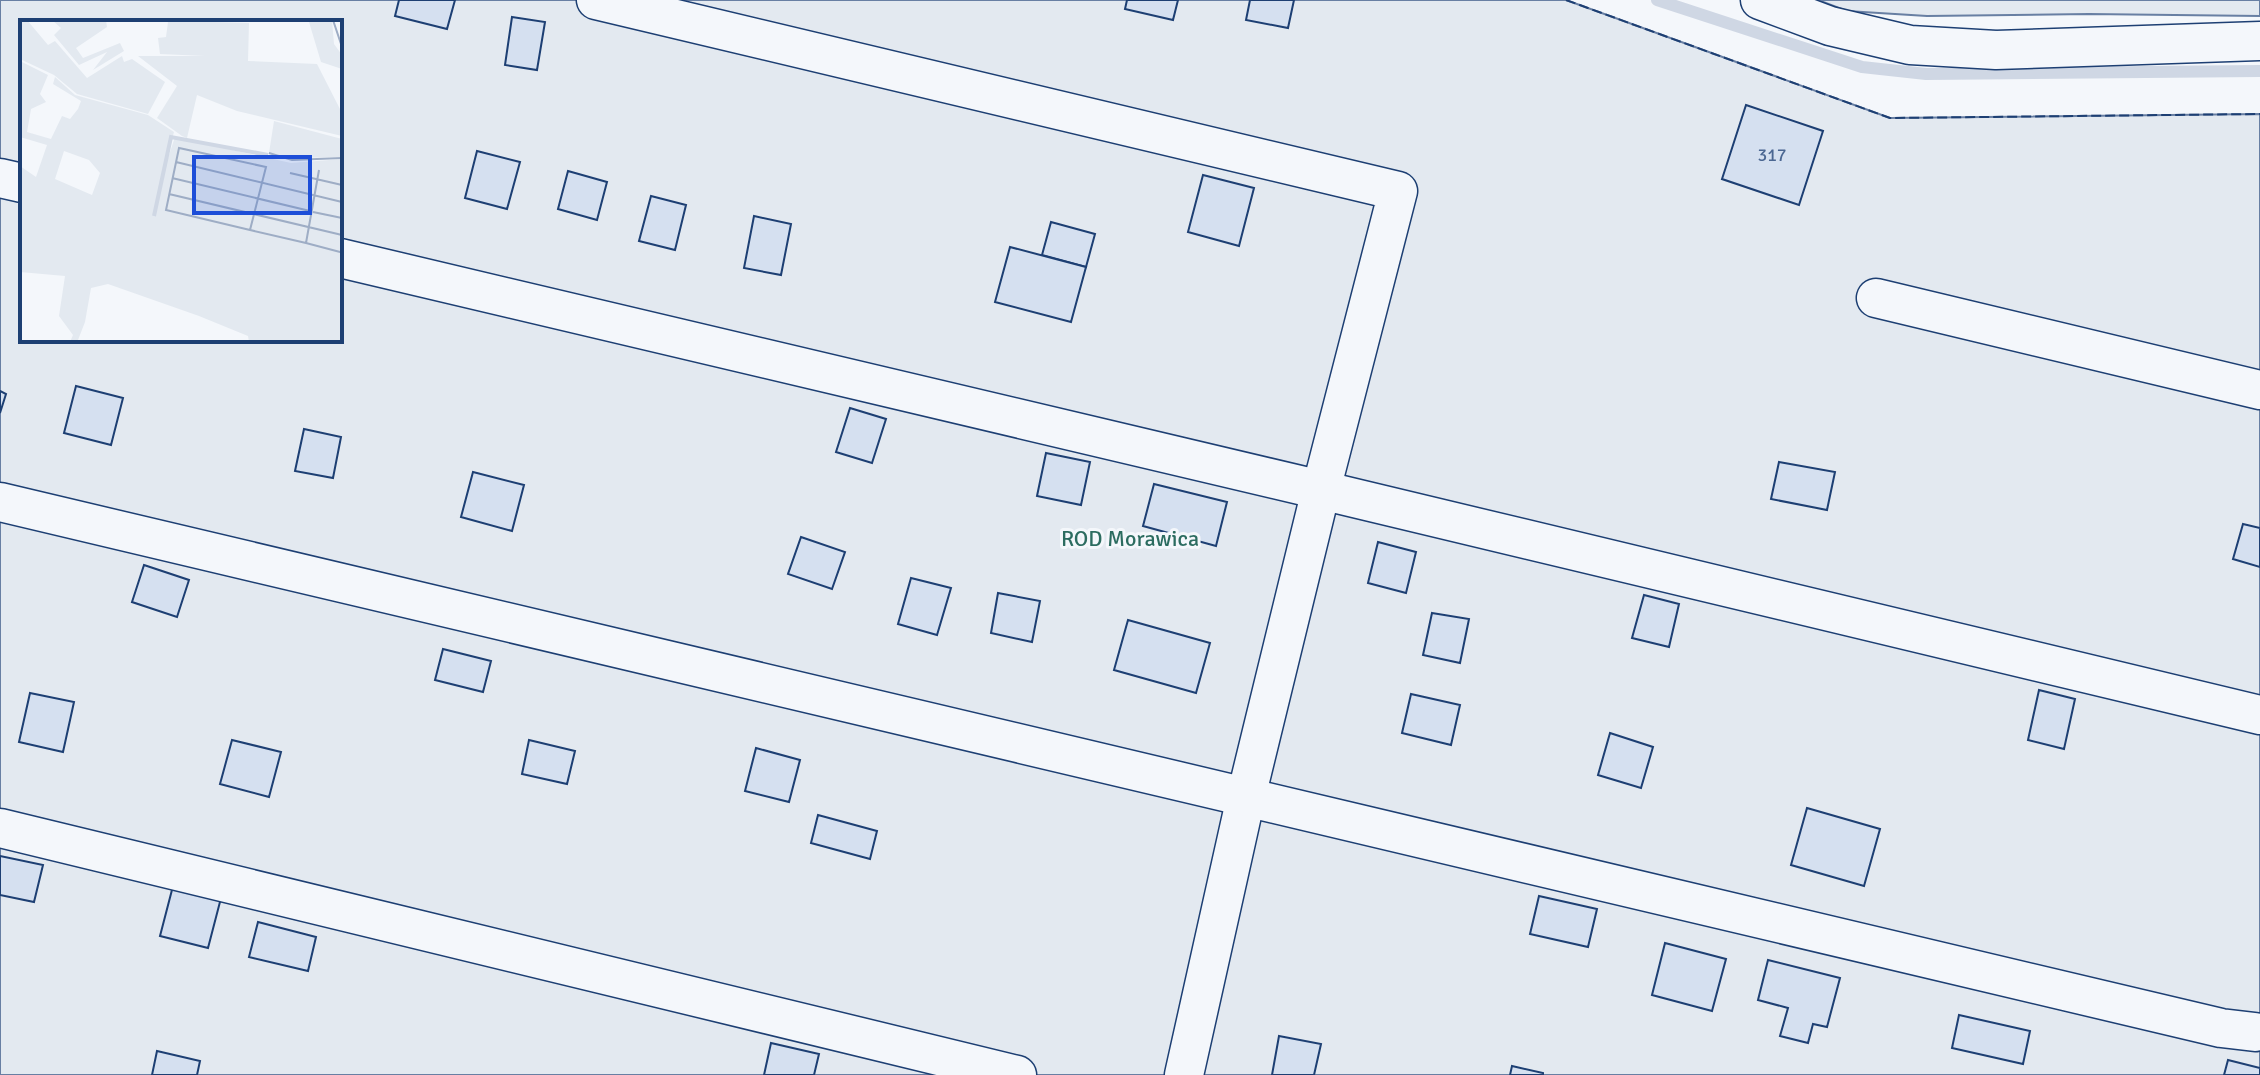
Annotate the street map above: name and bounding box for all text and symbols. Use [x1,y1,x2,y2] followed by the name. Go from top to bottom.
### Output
[20,20,342,342] inset map
[1757,144,1787,166] house number: 317
[1061,525,1199,552] park label: ROD Morawica

